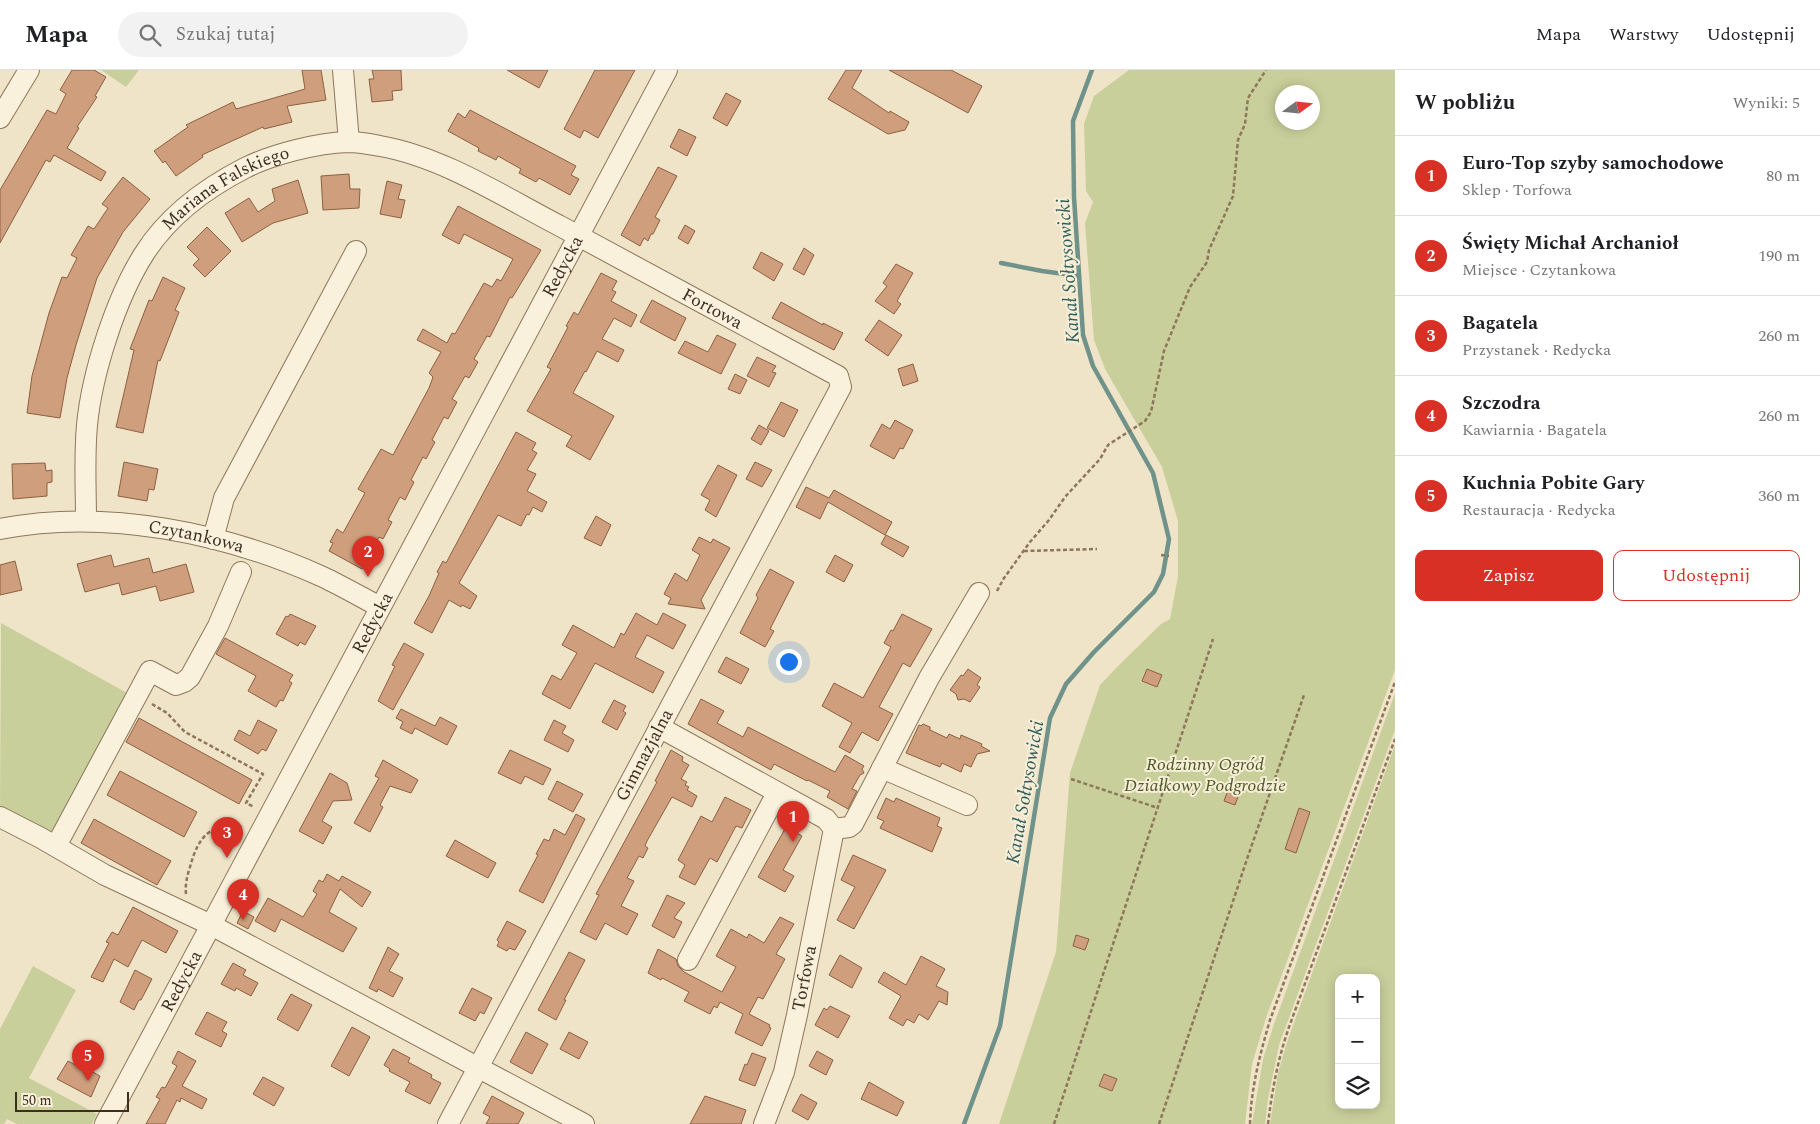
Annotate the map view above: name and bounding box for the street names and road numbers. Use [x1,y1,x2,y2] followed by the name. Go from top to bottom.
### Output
[155,139,293,237] street label: Mariana Falskiego
[535,231,590,302] street label: Redycka
[677,281,748,336] street label: Fortowa
[147,513,248,561] street label: Czytankowa
[345,587,400,659] street label: Redycka
[609,704,680,806] street label: Gimnazjalna
[785,943,824,1013] street label: Torfowa
[154,945,209,1017] street label: Redycka

